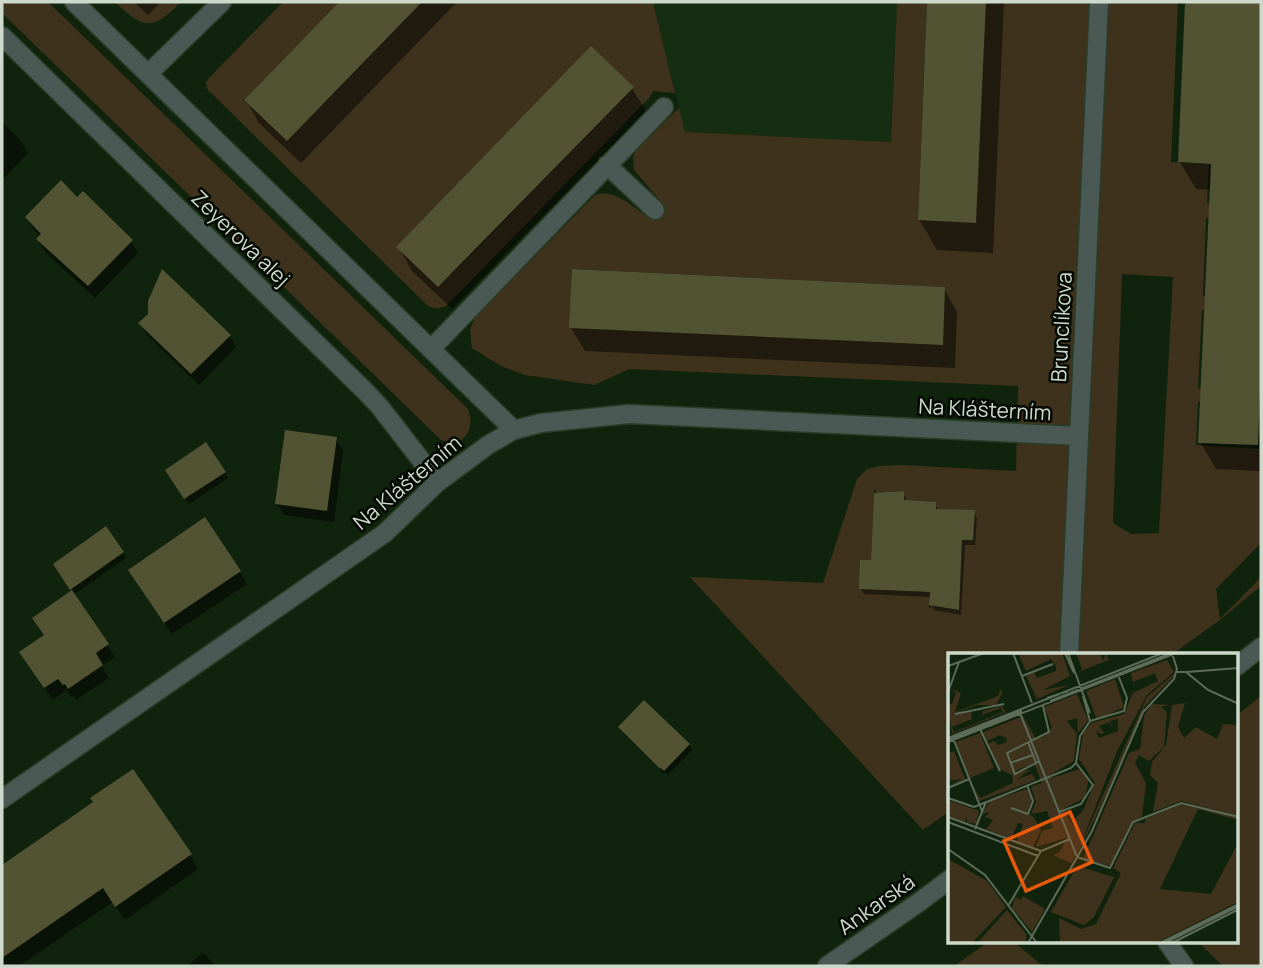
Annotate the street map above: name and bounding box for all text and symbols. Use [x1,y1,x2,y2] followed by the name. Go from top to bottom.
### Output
[186,184,296,292] street label: Zeyerova alej
[1044,271,1078,383] street label: Brunclíkova
[918,392,1052,426] street label: Na Klášterním
[347,428,467,536] street label: Na Klášterním
[948,653,1238,944] inset map
[832,867,920,941] street label: Ankarská

